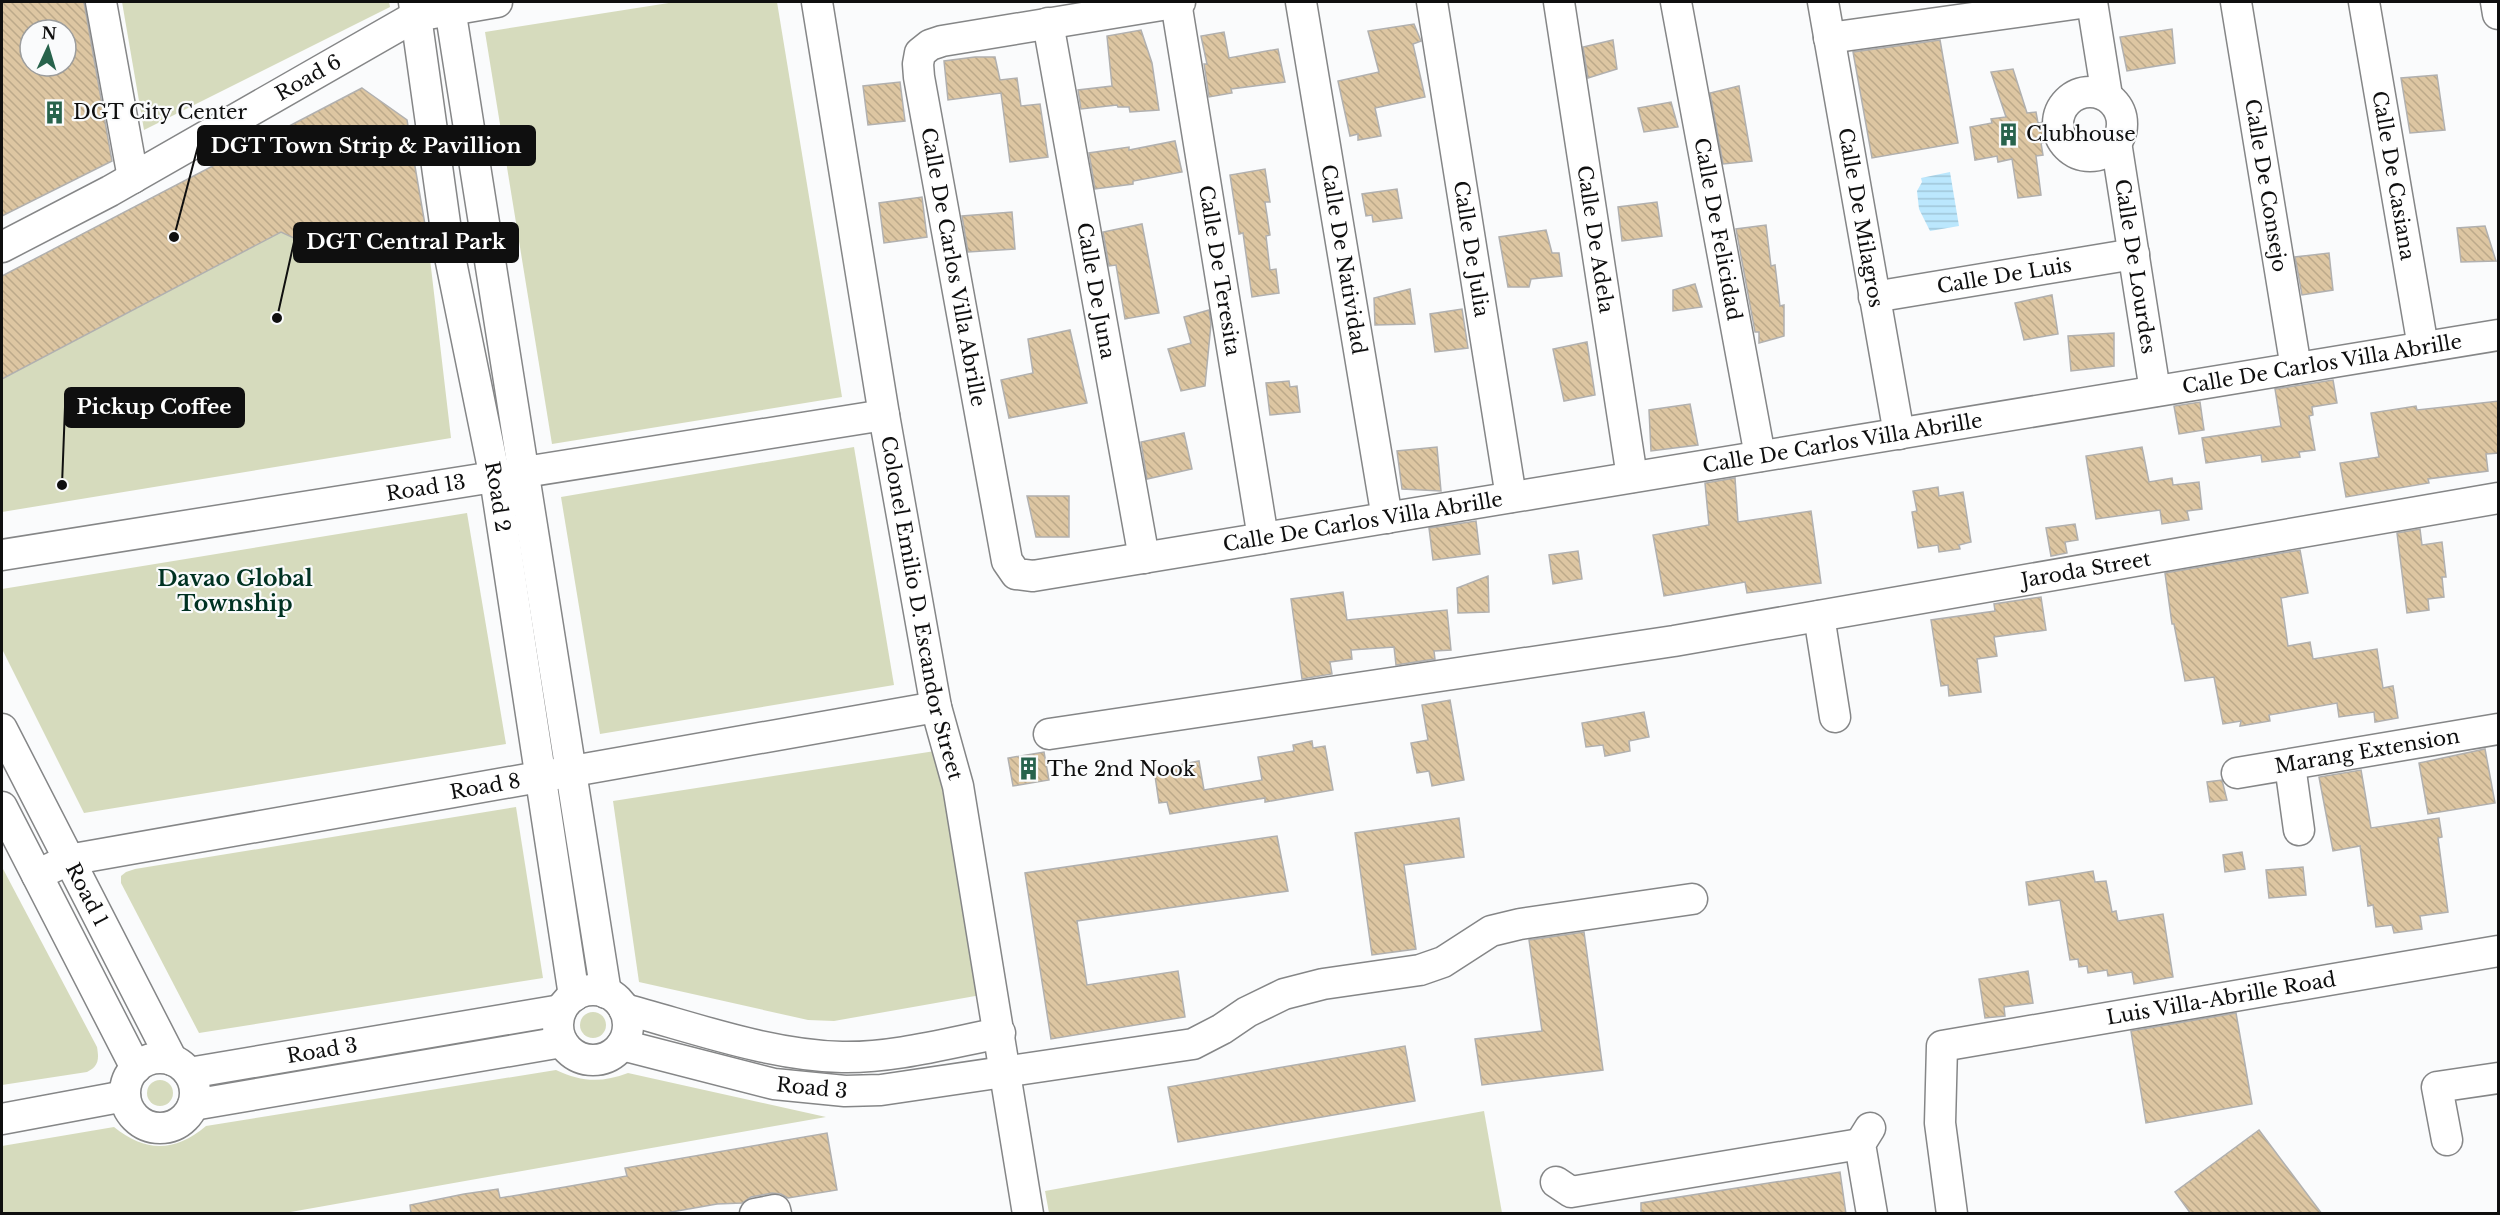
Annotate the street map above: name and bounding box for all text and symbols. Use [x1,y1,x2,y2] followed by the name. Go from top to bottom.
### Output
[18,18,78,78] north arrow
[41,23,57,44] text: N
[271,49,345,106] street label: Road 6
[2367,89,2420,263] street label: Calle De Casiana
[2240,97,2292,274] street label: Calle De Consejo
[42,99,68,125] building icon: DGT City Center
[73,100,248,124] place label: DGT City Center
[1995,121,2021,147] building icon: Clubhouse
[2026,122,2136,146] place label: Clubhouse
[198,126,535,165] callout: DGT Town Strip & Pavillion
[916,126,991,408] street label: Calle De Carlos Villa Abrille
[1833,126,1889,309] street label: Calle De Milagros
[211,133,521,159] text: DGT Town Strip & Pavillion
[1689,136,1747,322] street label: Calle De Felicidad
[1316,163,1372,356] street label: Calle De Natividad
[1572,164,1619,316] street label: Calle De Adela
[2110,177,2161,356] street label: Calle De Lourdes
[1449,179,1494,320] street label: Calle De Julia
[1194,183,1245,358] street label: Calle De Teresita
[1072,221,1120,362] street label: Calle De Juna
[294,223,518,262] callout: DGT Central Park
[306,229,507,255] text: DGT Central Park
[1935,253,2073,298] street label: Calle De Luis
[2180,329,2464,399] street label: Calle De Carlos Villa Abrille
[65,388,244,427] callout: Pickup Coffee
[76,394,232,420] text: Pickup Coffee
[1701,408,1984,478] street label: Calle De Carlos Villa Abrille
[876,434,968,783] street label: Colonel Emilio D. Escandor Street
[480,459,515,534] street label: Road 2
[384,470,467,506] street label: Road 13
[1221,487,1504,557] street label: Calle De Carlos Villa Abrille
[2016,546,2153,593] street label: Jaroda Street
[157,565,313,617] district label: Davao Global Township
[2273,724,2462,778] street label: Marang Extension
[1016,756,1042,782] building icon: The 2nd Nook
[1047,757,1196,781] place label: The 2nd Nook
[448,768,522,804] street label: Road 8
[61,859,113,930] street label: Road 1
[2105,967,2338,1030] street label: Luis Villa-Abrille Road
[285,1033,359,1068] street label: Road 3
[775,1072,849,1103] street label: Road 3

